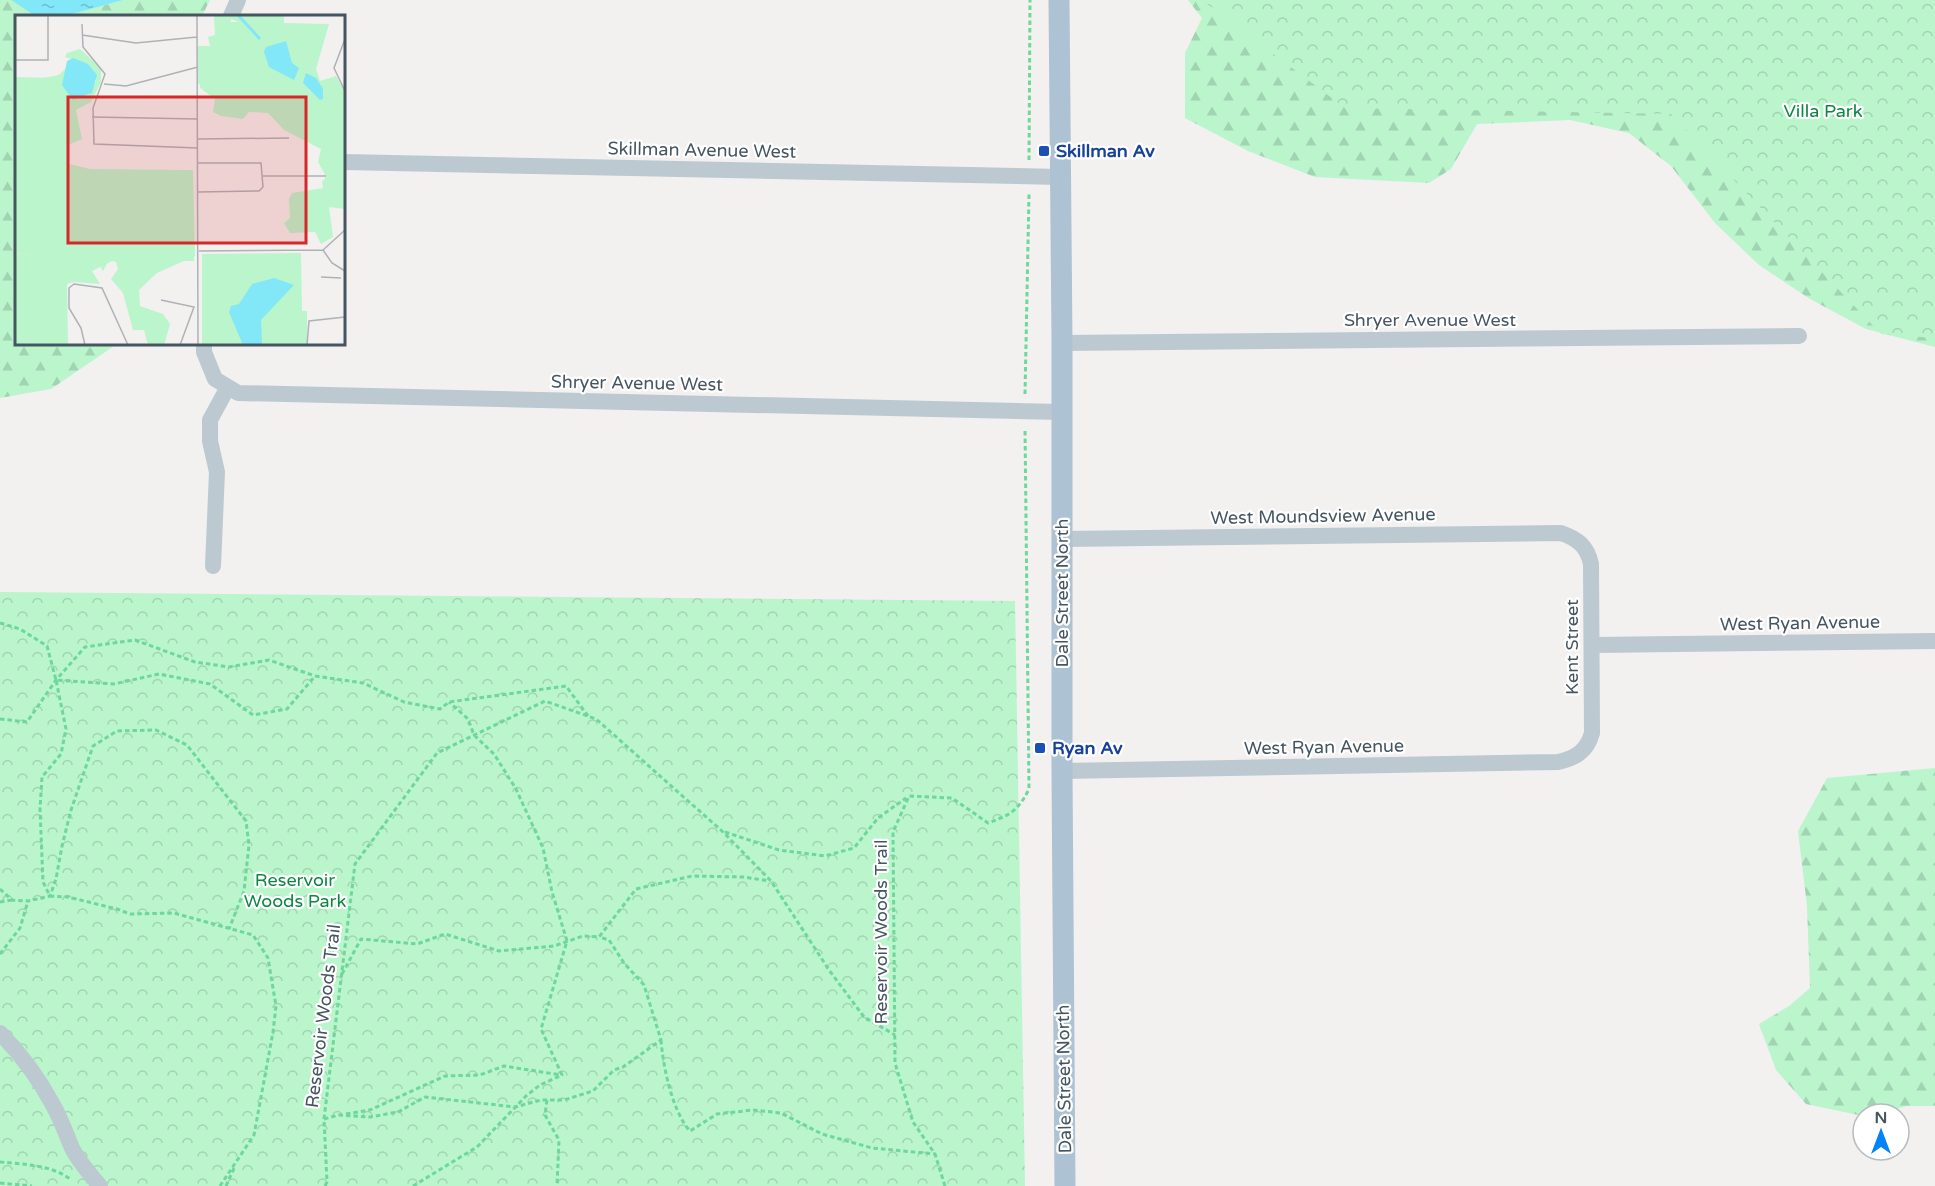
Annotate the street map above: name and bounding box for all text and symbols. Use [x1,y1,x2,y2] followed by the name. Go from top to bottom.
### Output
[15,15,345,345] inset map
[1783,100,1863,122] park label: Villa Park
[608,137,797,163] street label: Skillman Avenue West
[1056,140,1155,162] place label: Skillman Av
[1037,144,1051,158] marker: Skillman Av
[1344,309,1516,331] street label: Shryer Avenue West
[551,370,723,396] street label: Shryer Avenue West
[1210,503,1436,529] street label: West Moundsview Avenue
[1051,519,1073,667] street label: Dale Street North
[1561,599,1583,695] street label: Kent Street
[1720,611,1880,635] street label: West Ryan Avenue
[1244,735,1404,759] street label: West Ryan Avenue
[1052,737,1123,759] place label: Ryan Av
[1033,741,1047,755] marker: Ryan Av
[870,840,892,1024] street label: Reservoir Woods Trail
[244,869,346,912] park label: Reservoir Woods Park
[301,923,345,1109] street label: Reservoir Woods Trail
[1052,1004,1076,1154] street label: Dale Street North
[1851,1102,1911,1162] north arrow
[1875,1108,1887,1128] text: N

